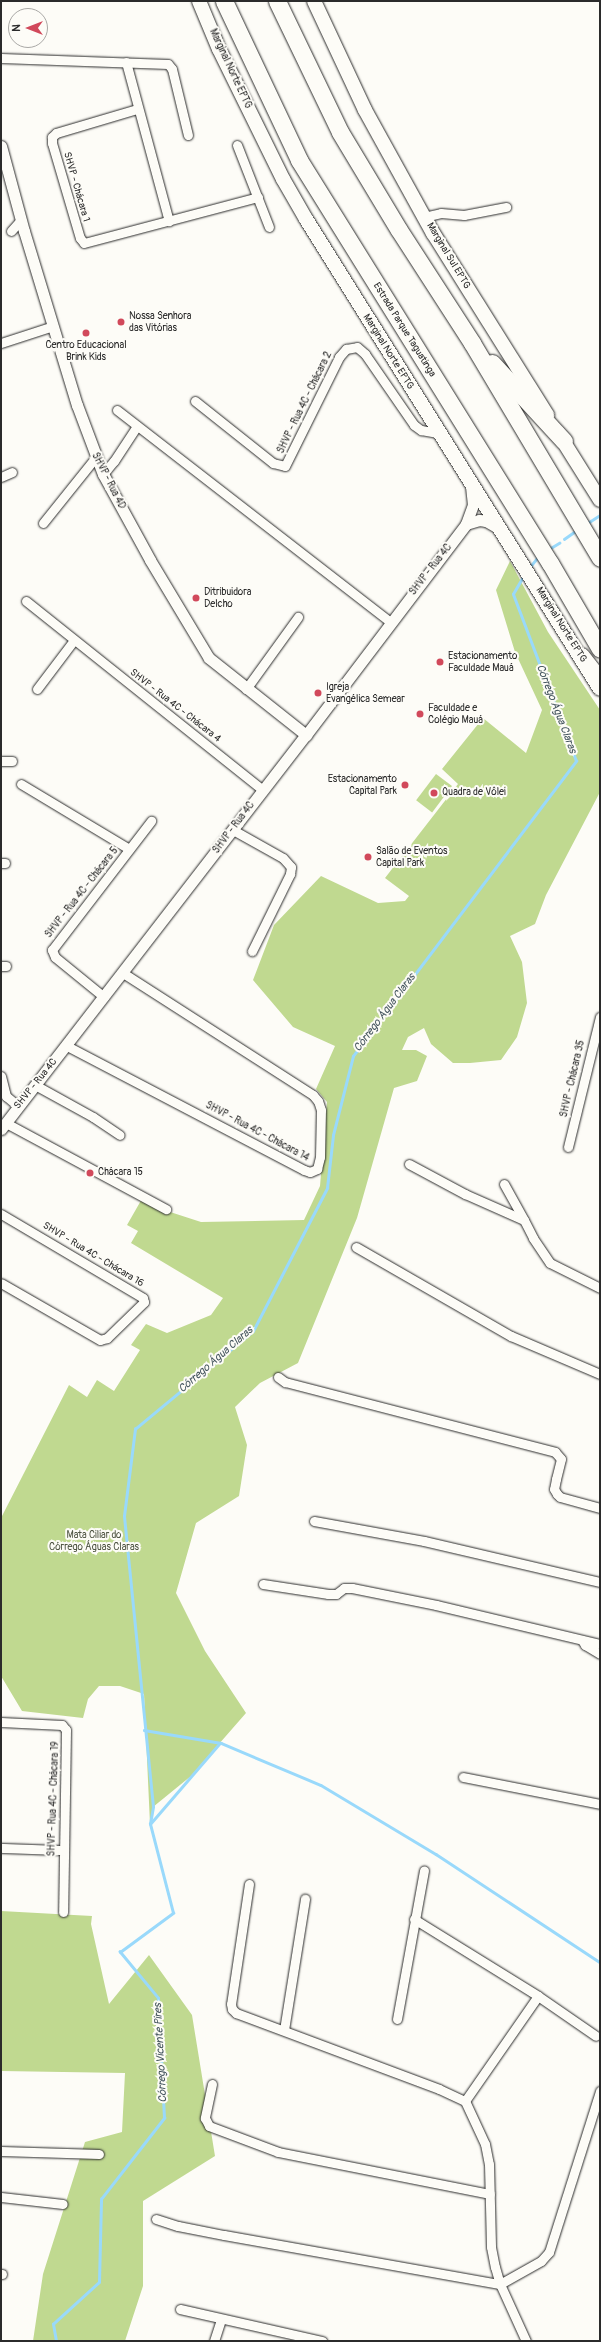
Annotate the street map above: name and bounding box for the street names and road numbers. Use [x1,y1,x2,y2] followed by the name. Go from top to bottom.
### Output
[206,27,254,111] street label: Marginal Norte EPTG
[60,151,92,223] street label: SHVP - Chácara 1
[423,221,473,291] street label: Marginal Sul EPTG
[370,281,438,379] street label: Estrada Parque Taguatinga
[360,312,416,392] street label: Marginal Norte EPTG
[275,350,335,456] street label: SHVP - Rua 4C - Chácara 2
[89,451,127,511] street label: SHVP - Rua 4D
[407,542,455,598] street label: SHVP - Rua 4C
[533,585,589,665] street label: Marginal Norte EPTG
[127,667,223,745] street label: SHVP - Rua 4C - Chácara 4
[211,800,257,856] street label: SHVP - Rua 4C
[43,845,121,941] street label: SHVP - Rua 4C - Chácara 5
[558,1039,588,1119] street label: SHVP - Chácara 35
[12,1056,60,1112] street label: SHVP - Rua 4C
[203,1100,311,1164] street label: SHVP - Rua 4C - Chácara 14
[40,1220,146,1290] street label: SHVP - Rua 4C - Chácara 16
[46,1741,62,1857] street label: SHVP - Rua 4C - Chácara 19

